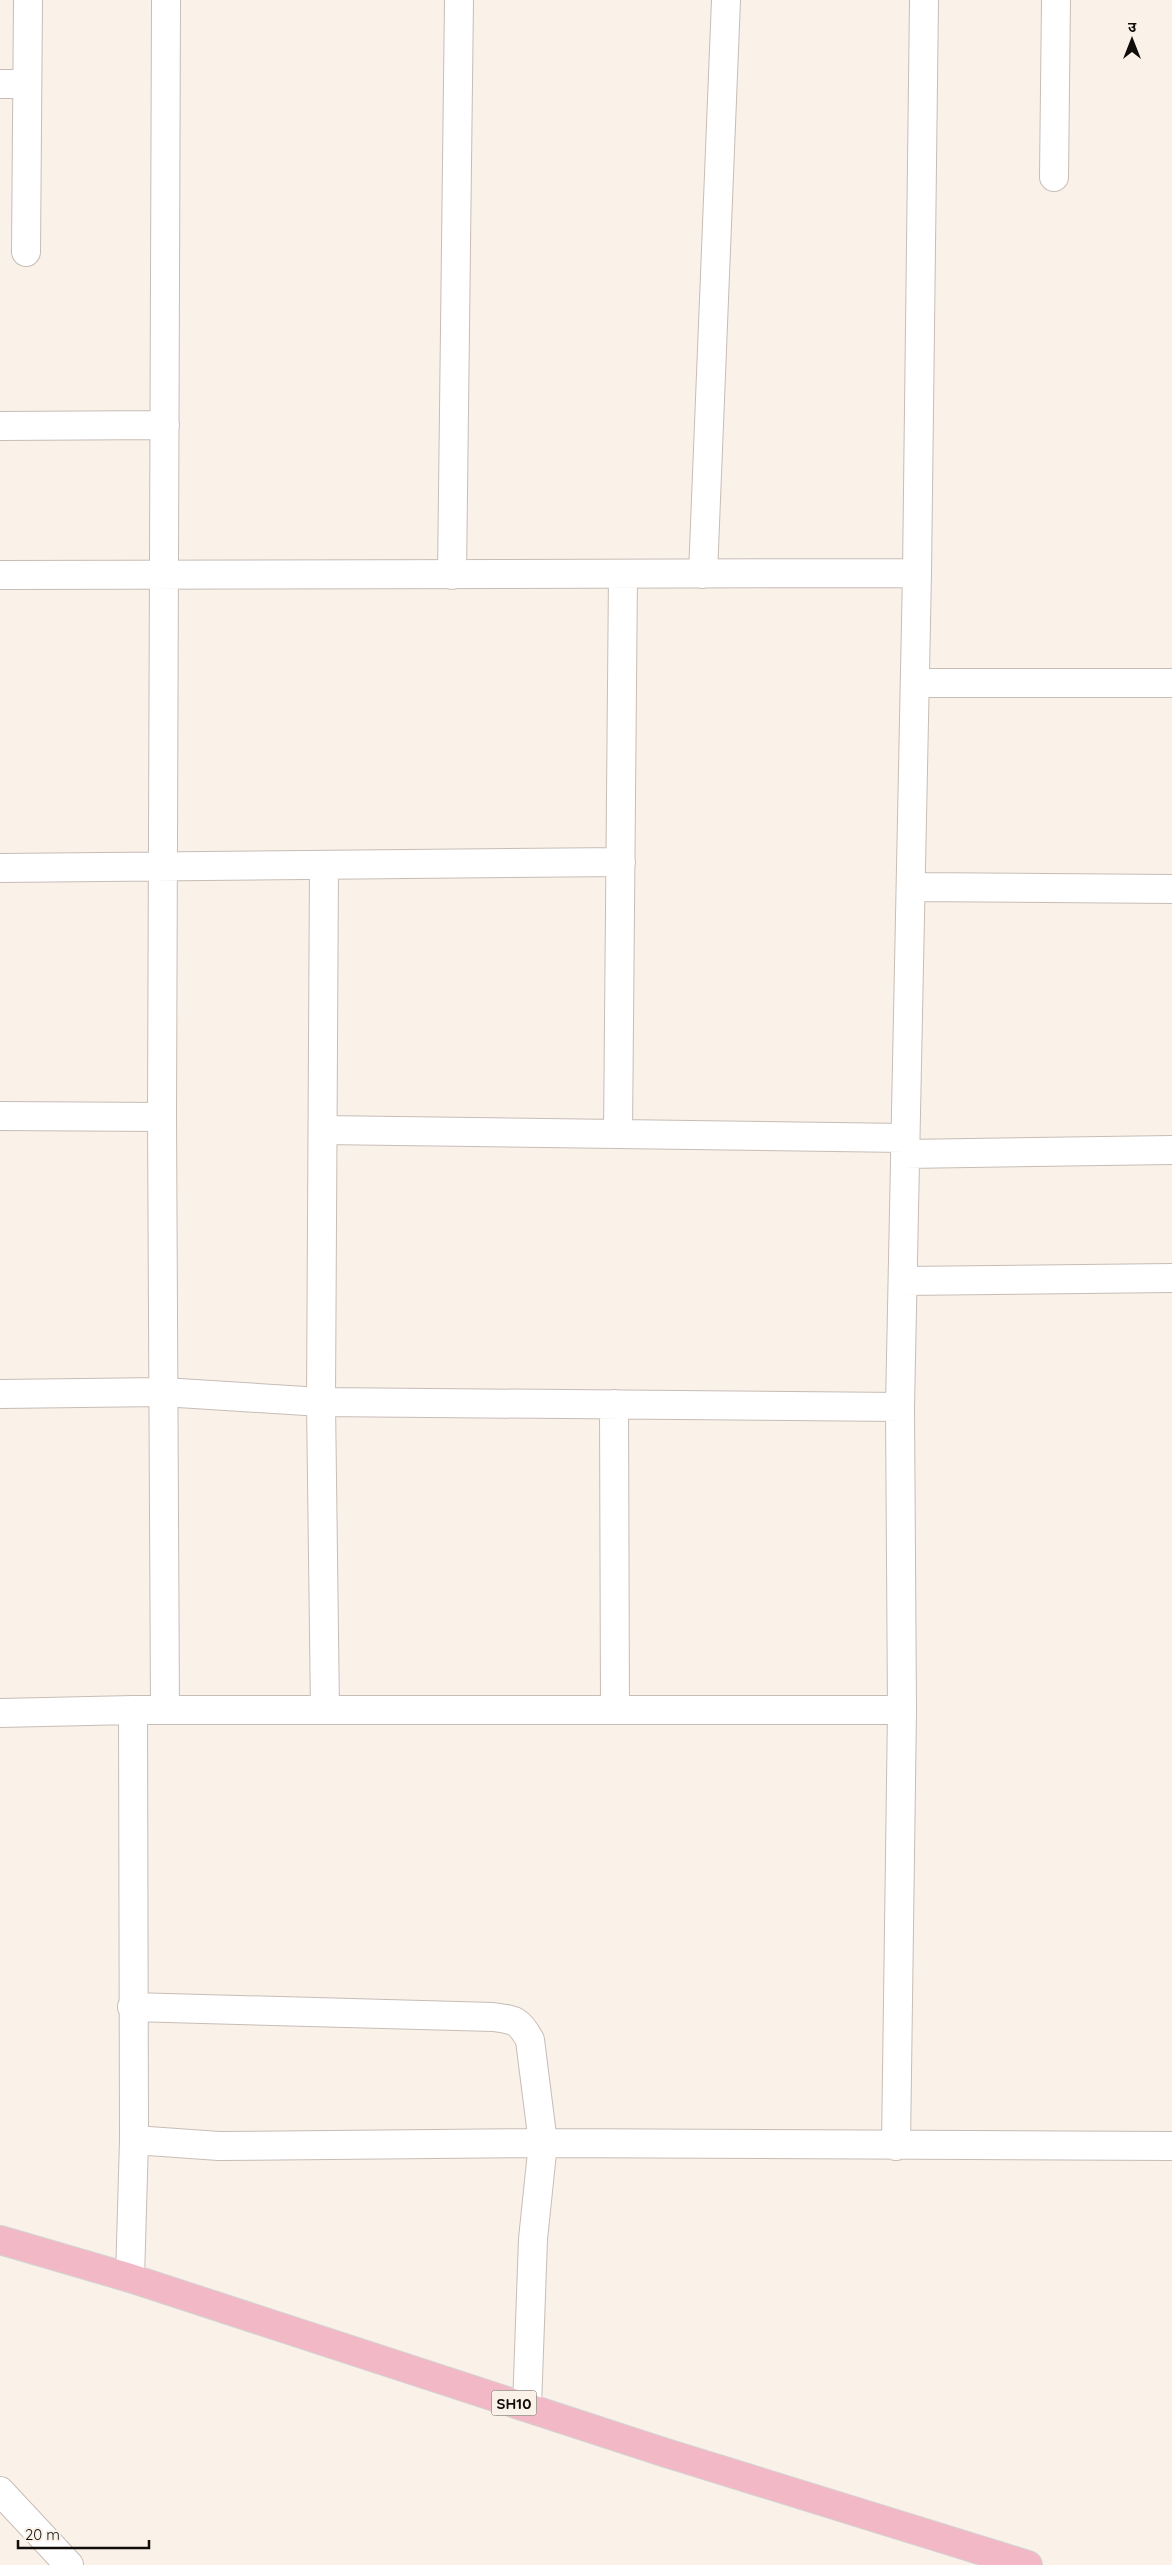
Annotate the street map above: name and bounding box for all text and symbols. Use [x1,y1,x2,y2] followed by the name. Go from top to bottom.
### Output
[1107,15,1157,65] north arrow
[1128,18,1137,36] text: उ
[492,2390,536,2416] road number: SH10
[18,2518,149,2550] scale bar
[25,2525,60,2544] text: 20 m

